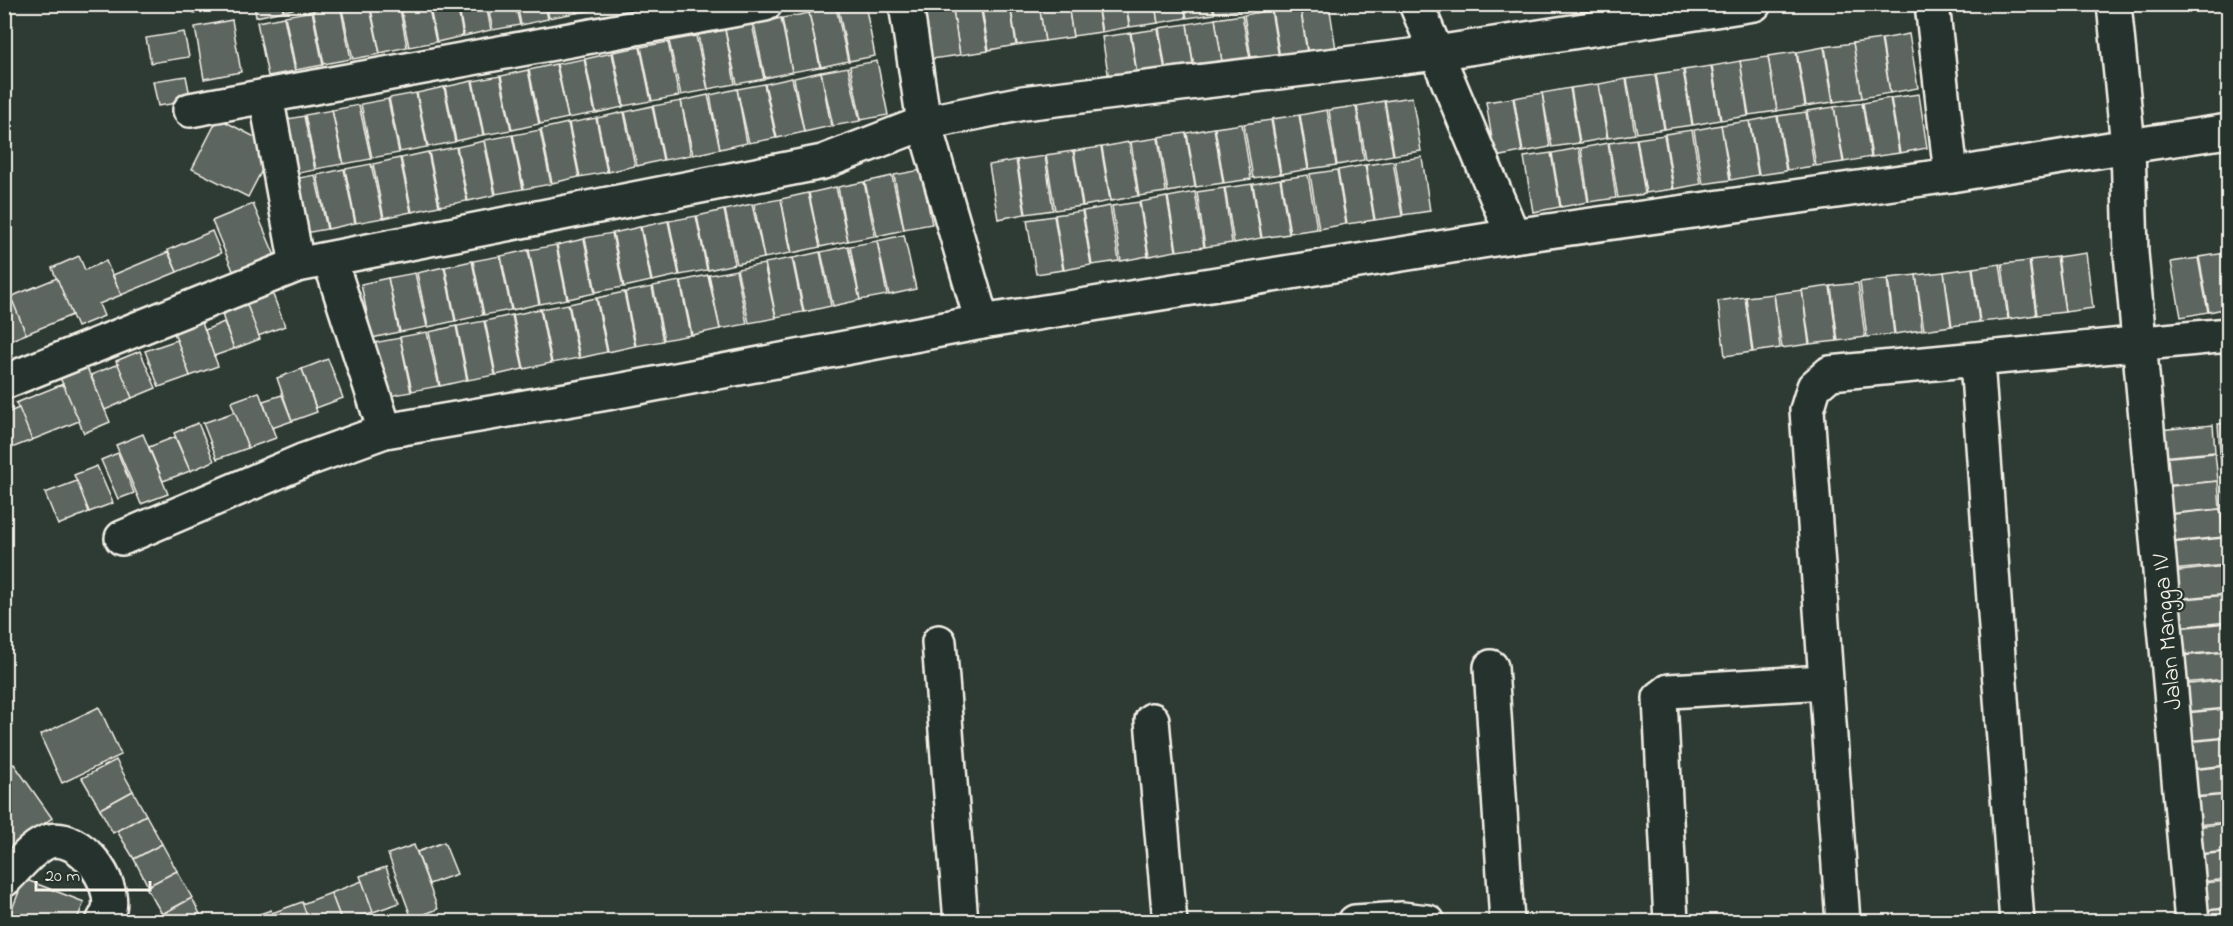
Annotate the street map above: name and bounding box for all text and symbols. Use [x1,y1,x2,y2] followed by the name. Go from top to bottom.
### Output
[2144,552,2193,711] street label: Jalan Mangga IV
[36,854,150,892] scale bar
[45,864,80,890] text: 20 m

